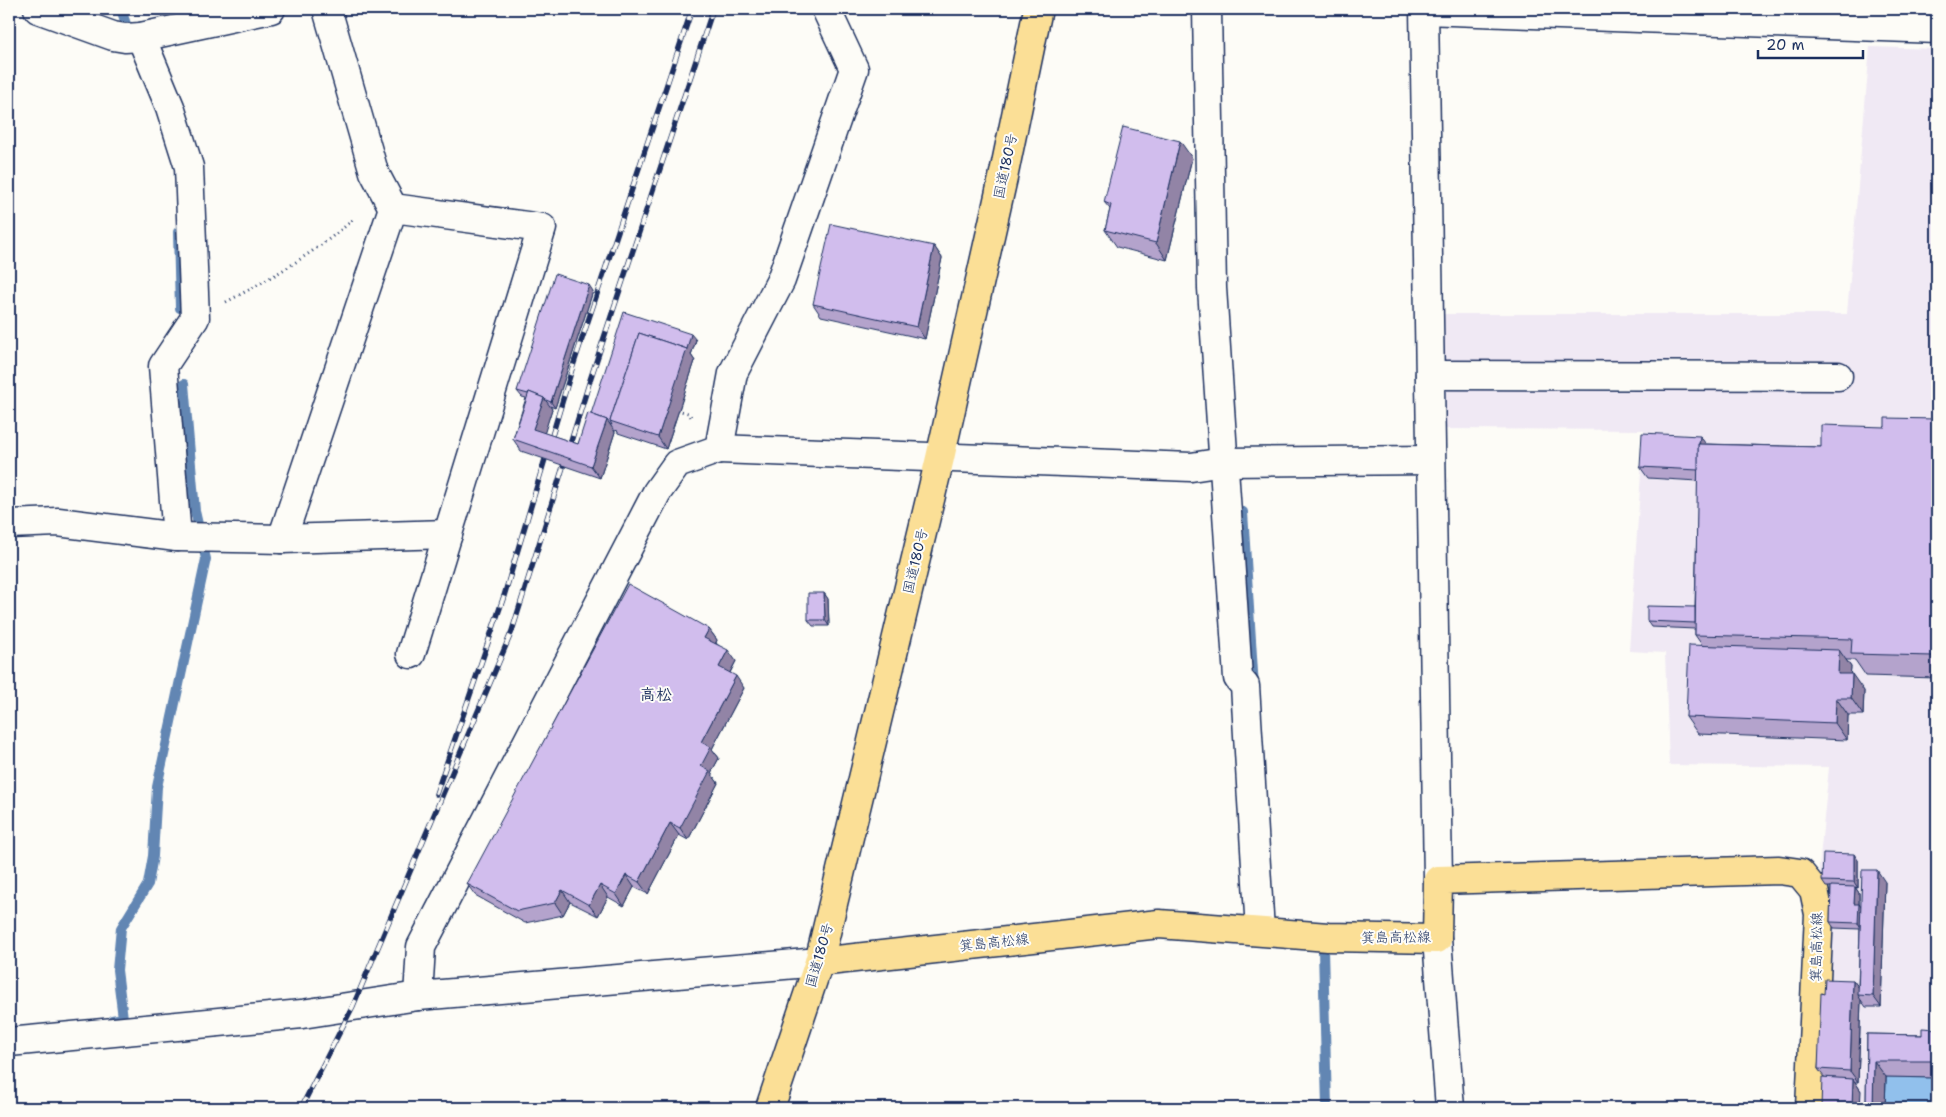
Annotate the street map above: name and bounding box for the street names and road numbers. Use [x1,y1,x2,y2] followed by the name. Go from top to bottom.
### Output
[989,131,1021,201] street label: 国道180号
[899,526,931,596] street label: 国道180号
[1806,912,1826,982] street label: 箕島高松線
[801,920,837,990] street label: 国道180号
[1361,927,1431,947] street label: 箕島高松線
[958,929,1030,955] street label: 箕島高松線

